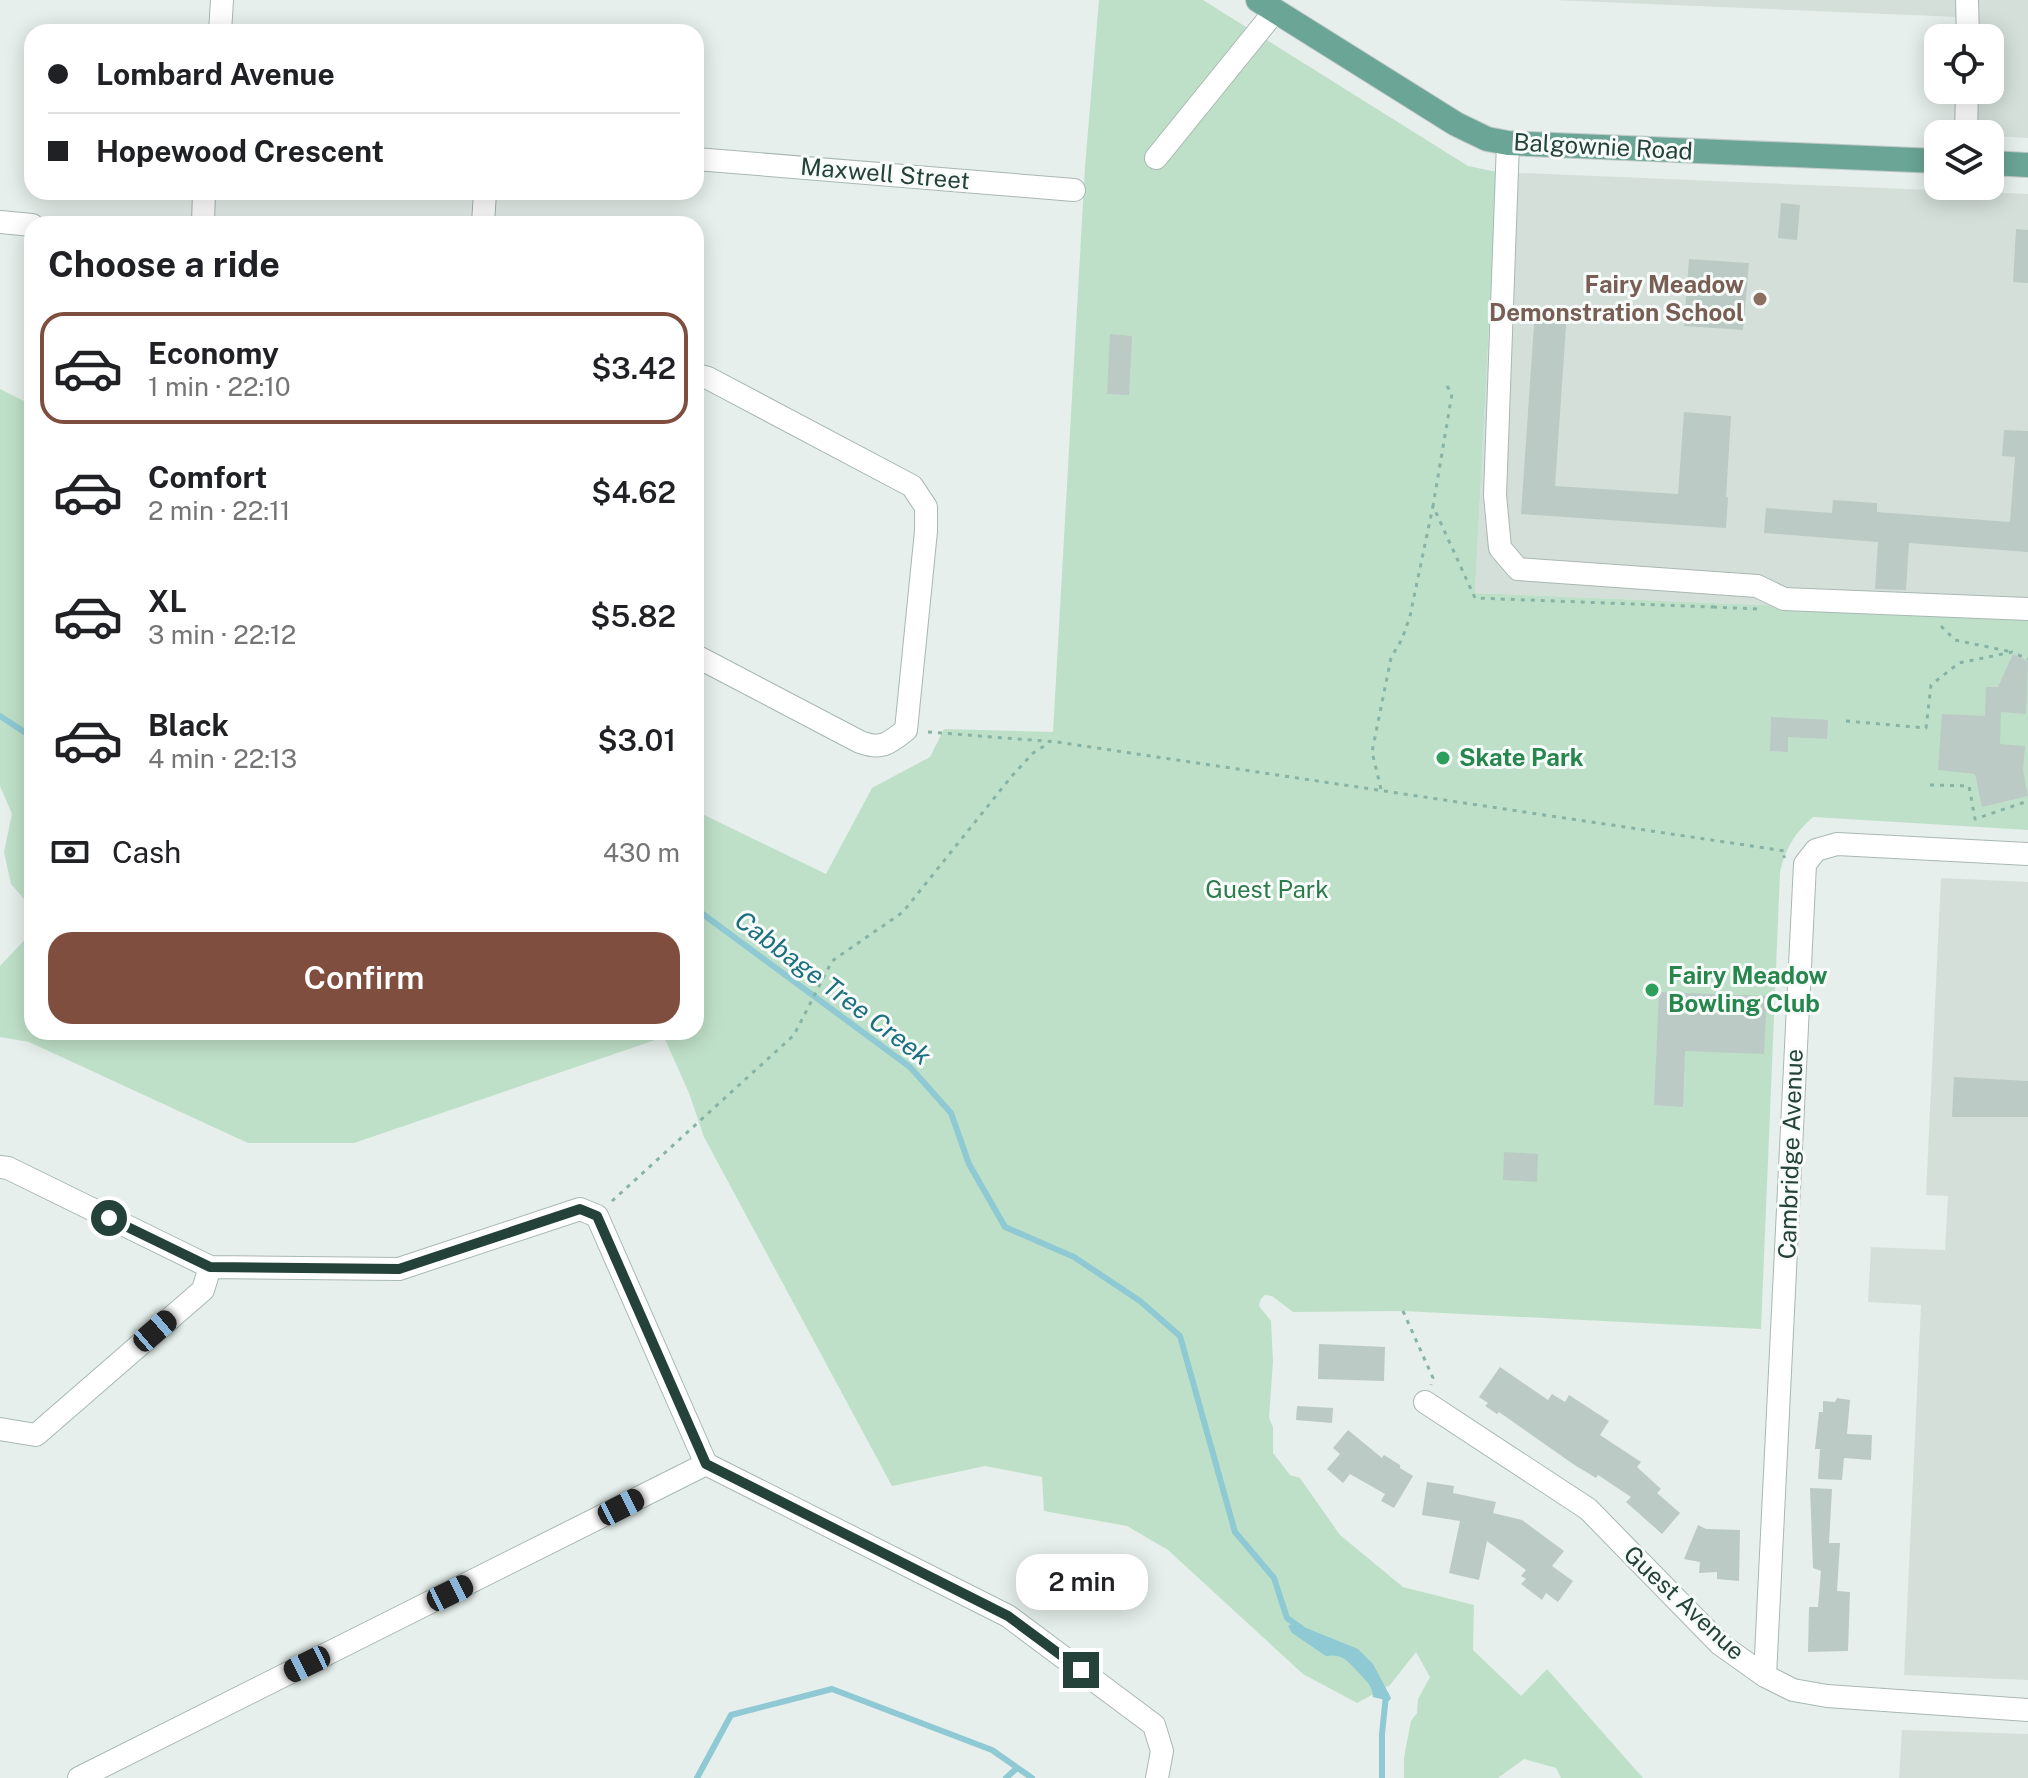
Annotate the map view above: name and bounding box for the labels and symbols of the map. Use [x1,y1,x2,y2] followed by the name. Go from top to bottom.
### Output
[1513,127,1693,165] street label: Balgownie Road
[799,152,971,194] street label: Maxwell Street
[1489,270,1744,326] place label: Fairy Meadow Demonstration School
[1751,290,1769,308] marker: Fairy Meadow Demonstration School
[1459,743,1584,771] place label: Skate Park
[1434,749,1452,767] marker: Skate Park
[1205,875,1329,903] park label: Guest Park
[729,904,937,1071] water label: Cabbage Tree Creek
[1668,961,1828,1017] place label: Fairy Meadow Bowling Club
[1643,981,1661,999] marker: Fairy Meadow Bowling Club
[1772,1048,1808,1260] street label: Cambridge Avenue
[91,1200,127,1236] route start
[129,1306,181,1356] car
[594,1485,648,1529] car
[1619,1539,1751,1665] street label: Guest Avenue
[1015,1554,1147,1610] callout: 2 min
[423,1572,477,1614] car
[280,1643,334,1685] car
[1063,1652,1099,1688] route end

